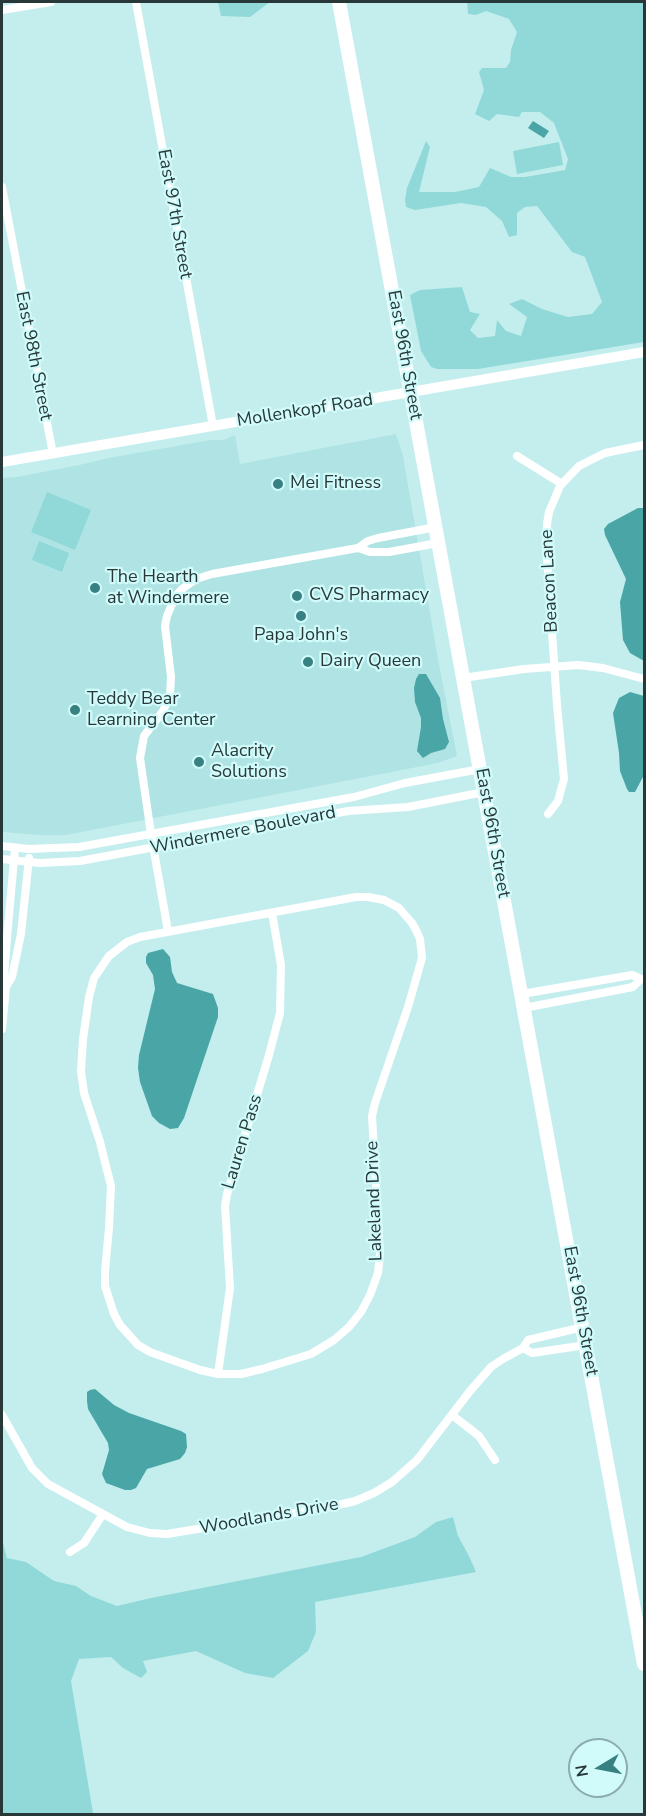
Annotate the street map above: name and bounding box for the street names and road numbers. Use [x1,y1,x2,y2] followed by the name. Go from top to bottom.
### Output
[152,147,196,281] street label: East 97th Street
[382,288,426,422] street label: East 96th Street
[10,290,56,422] street label: East 98th Street
[235,390,375,432] street label: Mollenkopf Road
[537,529,563,633] street label: Beacon Lane
[470,766,514,900] street label: East 96th Street
[148,802,338,860] street label: Windermere Boulevard
[218,1092,268,1192] street label: Lauren Pass
[362,1140,388,1262] street label: Lakeland Drive
[558,1244,602,1378] street label: East 96th Street
[198,1494,340,1540] street label: Woodlands Drive

